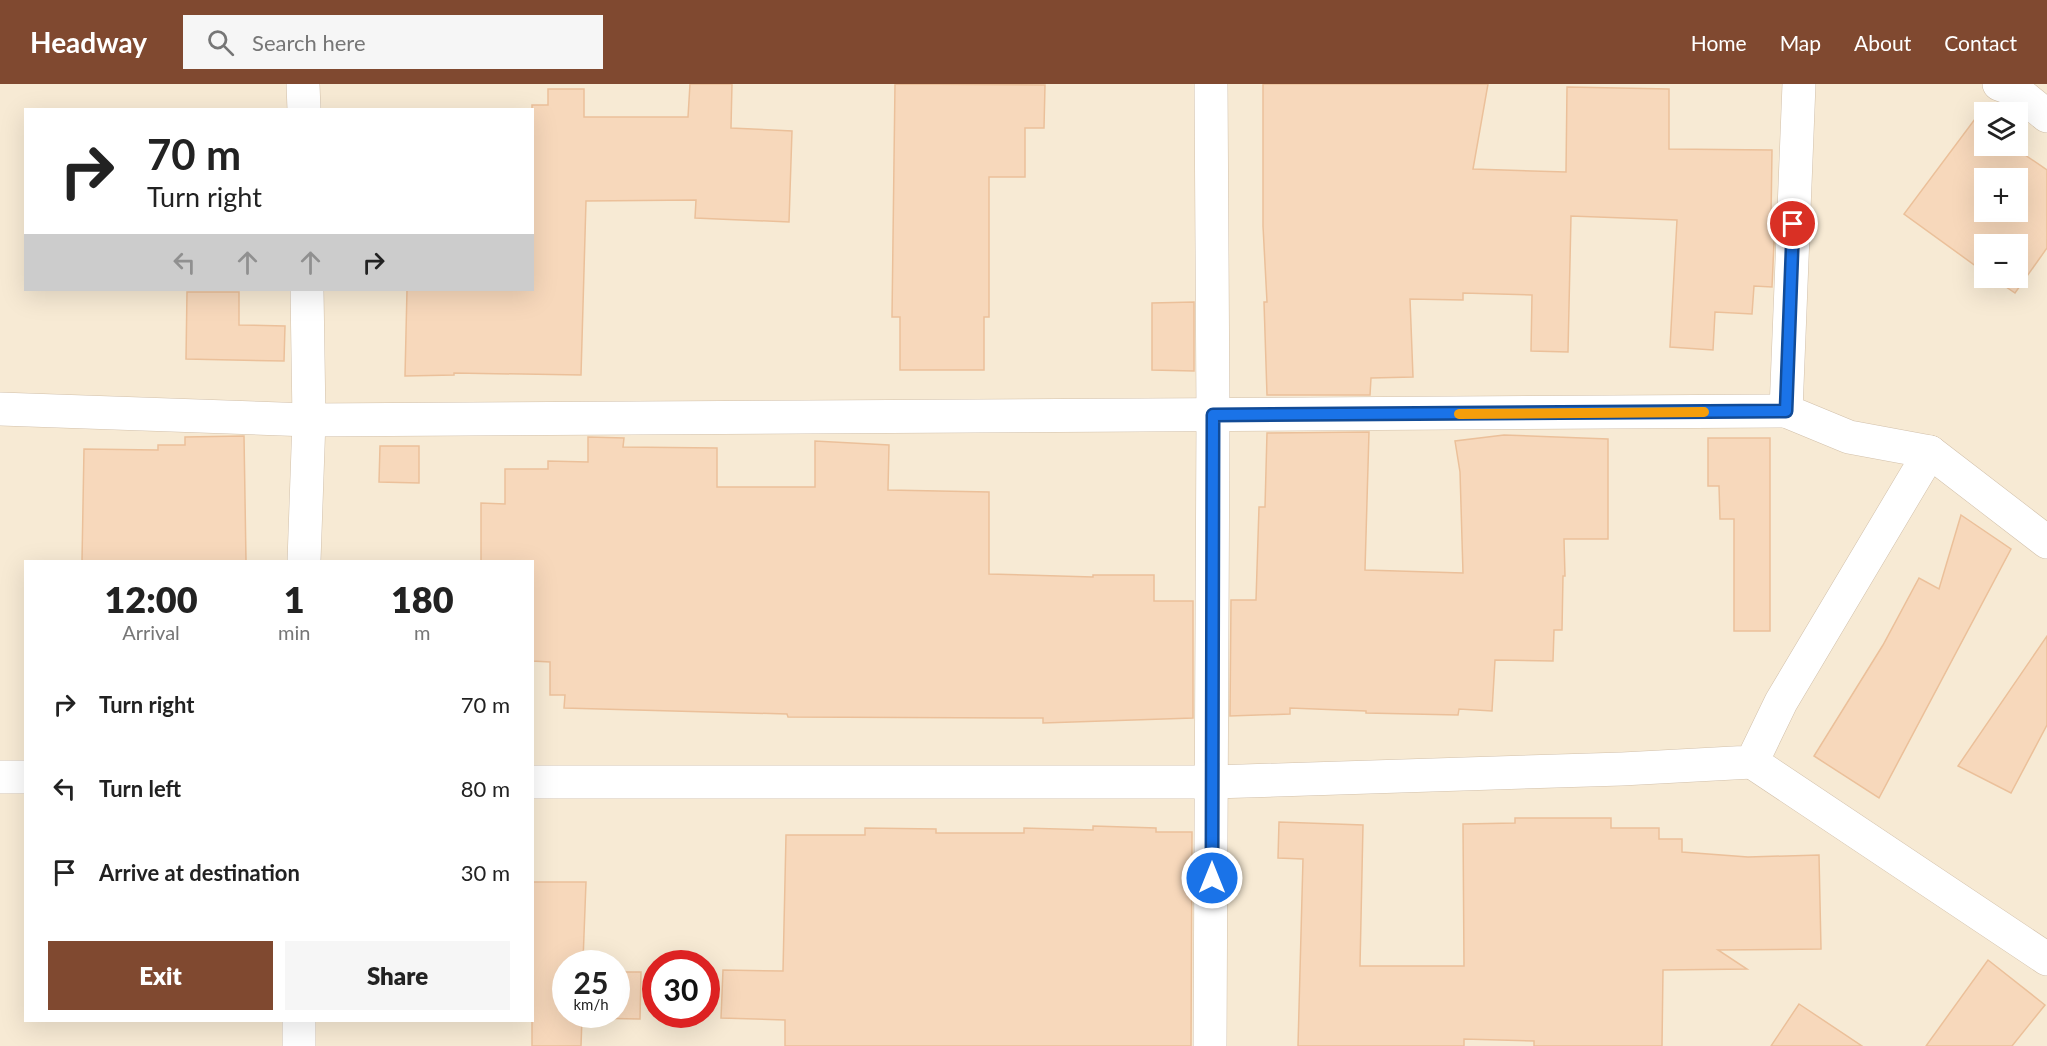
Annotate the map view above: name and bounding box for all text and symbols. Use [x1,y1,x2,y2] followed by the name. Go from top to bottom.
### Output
[183,15,603,69] search box
[30,25,147,59] text: Headway
[204,26,237,59] icon: search
[252,29,366,56] text: Search here
[1691,30,1747,55] text: Home
[1780,30,1821,55] text: Map
[1854,30,1911,55] text: About
[1944,30,2017,55] text: Contact
[1974,102,2028,288] map controls
[1974,102,2028,156] button: layers
[147,129,241,179] text: 70 m
[48,132,126,210] icon: right
[1974,168,2028,222] button: +
[147,180,262,213] text: Turn right
[1767,198,1818,249] pin
[1776,207,1809,240] icon: arrive
[1974,234,2028,288] button: −
[168,246,201,279] icon: left
[231,246,264,279] icon: ahead
[294,246,327,279] icon: ahead
[357,246,390,279] icon: right
[104,577,198,621] text: 12:00
[284,577,305,621] text: 1
[391,577,454,621] text: 180
[122,620,180,644] text: Arrival
[278,620,310,644] text: min
[414,620,430,644] text: m
[48,688,81,721] icon: right
[99,691,194,718] text: Turn right
[461,691,510,718] text: 70 m
[48,772,81,805] icon: left
[99,775,181,802] text: Turn left
[461,775,510,802] text: 80 m
[1180,846,1244,910] position arrow
[48,856,81,889] icon: arrive
[99,859,300,886] text: Arrive at destination
[461,859,510,886] text: 30 m
[48,941,273,1010] button: Exit
[285,941,510,1010] button: Share
[642,950,720,1028] speed limit sign: 30
[574,964,608,1000] text: 25
[573,995,609,1013] text: km/h

